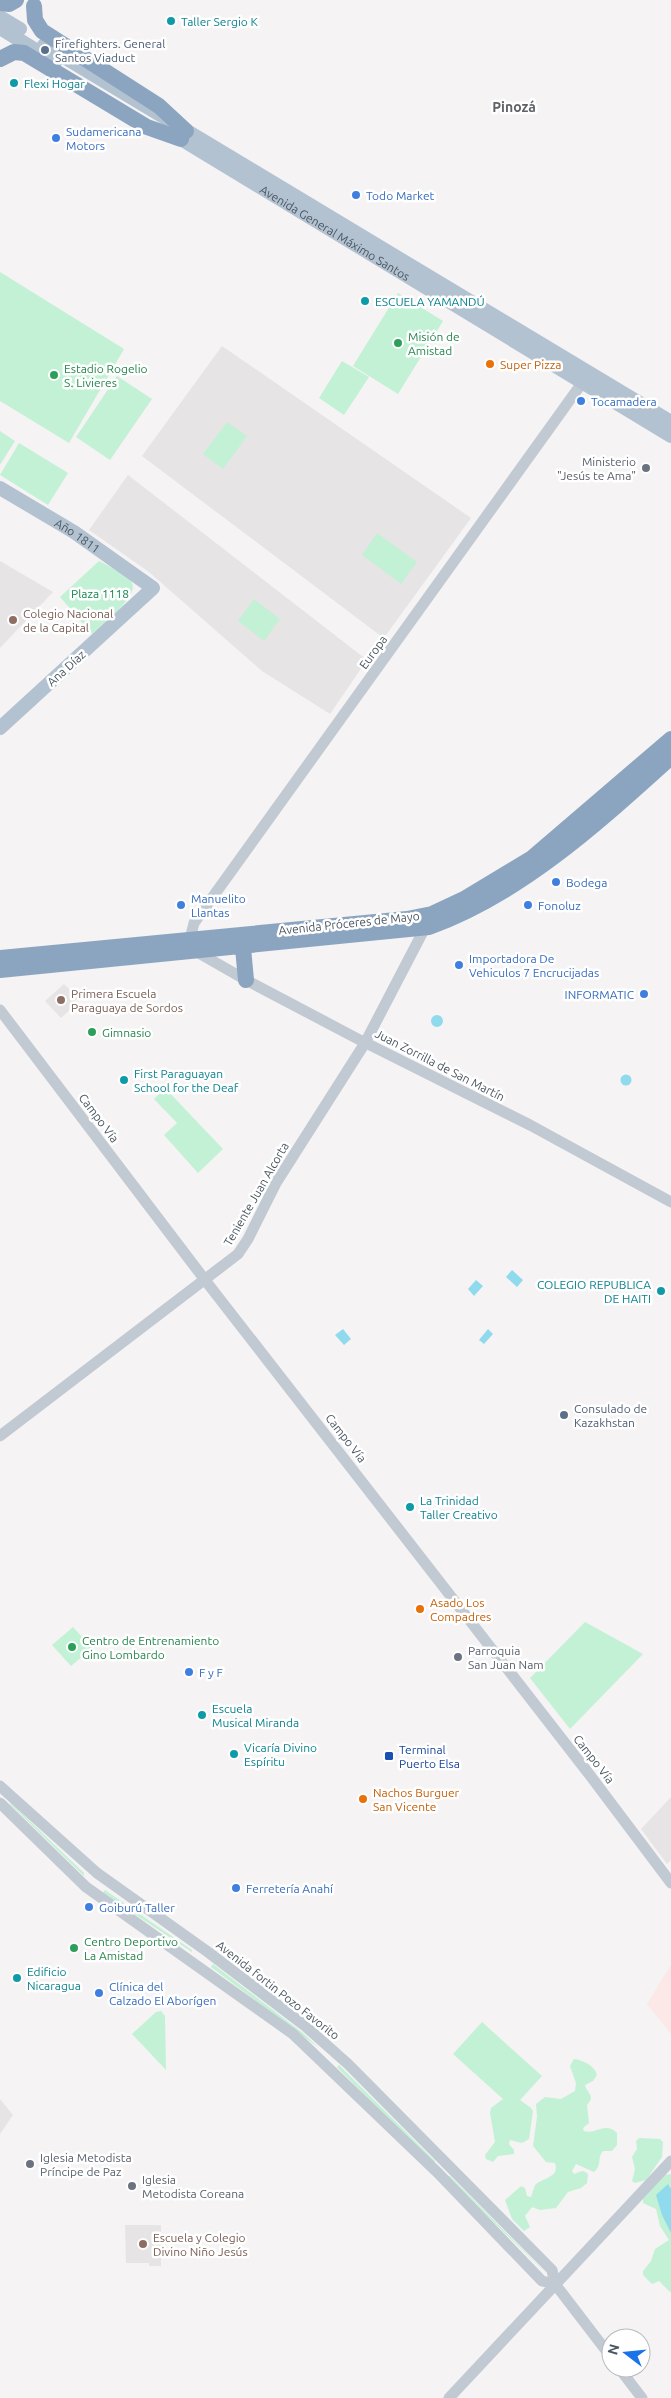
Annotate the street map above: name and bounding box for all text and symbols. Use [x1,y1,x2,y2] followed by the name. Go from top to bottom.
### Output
[165,15,177,27] marker: Taller Sergio K
[181,15,259,28] place label: Taller Sergio K
[55,37,165,64] place label: Firefighters. General Santos Viaduct
[39,44,51,56] marker: Firefighters. General Santos Viaduct
[8,77,20,89] marker: Flexi Hogar
[24,77,85,90] place label: Flexi Hogar
[492,99,536,115] district label: Pinozá
[66,125,142,152] place label: Sudamericana Motors
[50,132,62,144] marker: Sudamericana Motors
[258,182,412,283] street label: Avenida General Máximo Santos
[350,189,362,201] marker: Todo Market
[366,189,435,202] place label: Todo Market
[359,295,371,307] marker: ESCUELA YAMANDÚ
[375,295,485,308] place label: ESCUELA YAMANDÚ
[408,330,460,357] place label: Misión de Amistad
[392,337,404,349] marker: Misión de Amistad
[484,358,496,370] marker: Super Pizza
[500,358,561,371] place label: Super Pizza
[64,362,148,389] place label: Estadio Rogelio S. Livieres
[48,369,60,381] marker: Estadio Rogelio S. Livieres
[575,395,587,407] marker: Tocamadera
[591,395,657,408] place label: Tocamadera
[557,455,636,482] place label: Ministerio "Jesús te Ama"
[640,462,652,474] marker: Ministerio "Jesús te Ama"
[53,516,103,555] street label: Año 1811
[71,587,129,600] park label: Plaza 1118
[23,607,113,634] place label: Colegio Nacional de la Capital
[7,614,19,626] marker: Colegio Nacional de la Capital
[356,633,390,671] street label: Europa
[44,647,88,688] street label: Ana Díaz
[550,876,562,888] marker: Bodega
[566,876,607,889] place label: Bodega
[191,892,246,919] place label: Manuelito Llantas
[175,899,187,911] marker: Manuelito Llantas
[522,899,534,911] marker: Fonoluz
[538,899,581,912] place label: Fonoluz
[278,909,420,937] street label: Avenida Próceres de Mayo
[469,952,599,979] place label: Importadora De Vehiculos 7 Encrucijadas
[453,959,465,971] marker: Importadora De Vehiculos 7 Encrucijadas
[71,987,183,1014] place label: Primera Escuela Paraguaya de Sordos
[565,988,635,1001] place label: INFORMATIC
[638,988,650,1000] marker: INFORMATIC
[55,994,67,1006] marker: Primera Escuela Paraguaya de Sordos
[86,1026,98,1038] marker: Gimnasio
[102,1026,151,1039] place label: Gimnasio
[373,1027,507,1103] street label: Juan Zorrilla de San Martín
[134,1067,239,1094] place label: First Paraguayan School for the Deaf
[118,1074,130,1086] marker: First Paraguayan School for the Deaf
[76,1091,122,1145] street label: Campo Vía
[221,1140,291,1248] street label: Teniente Juan Alcorta
[537,1278,651,1305] place label: COLEGIO REPUBLICA DE HAITI
[655,1285,667,1297] marker: COLEGIO REPUBLICA DE HAITI
[574,1402,647,1429] place label: Consulado de Kazakhstan
[558,1409,570,1421] marker: Consulado de Kazakhstan
[323,1411,369,1465] street label: Campo Vía
[420,1494,498,1521] place label: La Trinidad Taller Creativo
[404,1501,416,1513] marker: La Trinidad Taller Creativo
[430,1596,491,1623] place label: Asado Los Compadres
[414,1603,426,1615] marker: Asado Los Compadres
[82,1634,219,1661] place label: Centro de Entrenamiento Gino Lombardo
[66,1641,78,1653] marker: Centro de Entrenamiento Gino Lombardo
[468,1644,544,1671] place label: Parroquia San Juan Nam
[452,1651,464,1663] marker: Parroquia San Juan Nam
[183,1666,195,1678] marker: F y F
[199,1666,223,1679] place label: F y F
[212,1702,299,1729] place label: Escuela Musical Miranda
[196,1709,208,1721] marker: Escuela Musical Miranda
[571,1732,617,1786] street label: Campo Vía
[244,1741,317,1768] place label: Vicaría Divino Espíritu
[399,1743,460,1770] place label: Terminal Puerto Elsa
[228,1748,240,1760] marker: Vicaría Divino Espíritu
[383,1750,395,1762] marker: Terminal Puerto Elsa
[373,1786,460,1813] place label: Nachos Burguer San Vicente
[357,1793,369,1805] marker: Nachos Burguer San Vicente
[230,1882,242,1894] marker: Ferretería Anahí
[246,1882,334,1895] place label: Ferretería Anahí
[83,1901,95,1913] marker: Goiburú Taller
[99,1901,175,1914] place label: Goiburú Taller
[84,1935,178,1962] place label: Centro Deportivo La Amistad
[214,1938,342,2042] street label: Avenida fortin Pozo Favorito
[68,1942,80,1954] marker: Centro Deportivo La Amistad
[27,1965,81,1992] place label: Edificio Nicaragua
[11,1972,23,1984] marker: Edificio Nicaragua
[109,1980,216,2007] place label: Clínica del Calzado El Aborígen
[93,1987,105,1999] marker: Clínica del Calzado El Aborígen
[40,2151,132,2178] place label: Iglesia Metodista Príncipe de Paz
[24,2158,36,2170] marker: Iglesia Metodista Príncipe de Paz
[142,2173,244,2200] place label: Iglesia Metodista Coreana
[126,2180,138,2192] marker: Iglesia Metodista Coreana
[153,2231,248,2258] place label: Escuela y Colegio Divino Niño Jesús
[137,2238,149,2250] marker: Escuela y Colegio Divino Niño Jesús
[601,2328,651,2378] north arrow
[604,2342,623,2357] text: N

